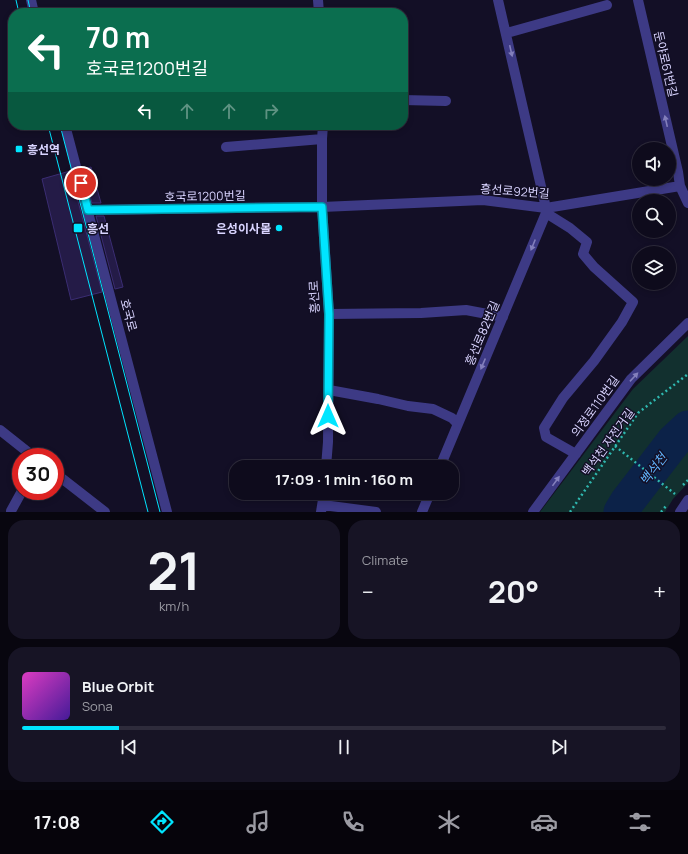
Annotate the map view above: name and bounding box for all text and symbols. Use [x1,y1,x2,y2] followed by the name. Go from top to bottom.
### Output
[86,18,150,56] text: 70 m
[20,24,72,76] icon: left
[650,29,682,99] street label: 둔야로61번길
[508,45,514,58] one-way arrow
[86,56,208,80] text: 호국로1200번길
[134,100,156,122] icon: left
[176,100,198,122] icon: ahead
[218,100,240,122] icon: ahead
[260,100,282,122] icon: right
[663,115,669,127] one-way arrow
[27,141,60,158] place label: 흥선역
[632,142,676,290] map controls
[632,142,676,186] button: sound
[14,144,24,154] marker: 흥선역
[64,166,98,200] pin
[70,172,92,194] icon: arrive
[480,180,550,202] street label: 흥선로92번길
[164,187,246,205] street label: 호국로1200번길
[632,194,676,238] button: search
[87,220,109,237] place label: 흥선
[216,220,271,237] place label: 은성이사몰
[72,222,84,234] marker: 흥선
[274,223,284,233] marker: 은성이사몰
[529,239,535,251] one-way arrow
[632,246,676,290] button: layers
[305,280,323,314] street label: 흥선로
[117,297,141,333] street label: 호국로
[461,298,503,368] street label: 흥선로82번길
[479,359,485,371] one-way arrow
[567,372,623,440] street label: 의정로110번길
[629,372,639,382] one-way arrow
[307,395,349,437] position arrow
[578,405,638,479] street label: 백석천 자전거길
[12,448,64,500] speed limit sign: 30
[635,448,672,489] water label: 백석천
[275,469,413,490] text: 17:09 · 1 min · 160 m
[552,476,560,486] one-way arrow
[147,535,201,606] text: 21
[362,551,408,569] text: Climate
[488,571,539,612] text: 20°
[362,577,374,607] text: −
[653,577,666,607] text: +
[159,597,189,615] text: km/h
[82,676,154,697] text: Blue Orbit
[82,697,113,715] text: Sona
[118,736,140,758] icon: previous
[333,736,355,758] icon: pause
[548,736,570,758] icon: next
[148,808,176,836] icon: directions
[244,808,272,836] icon: music
[339,808,367,836] icon: phone
[435,808,463,836] icon: climate
[530,808,558,836] icon: car
[626,808,654,836] icon: filters
[34,810,80,834] text: 17:08

